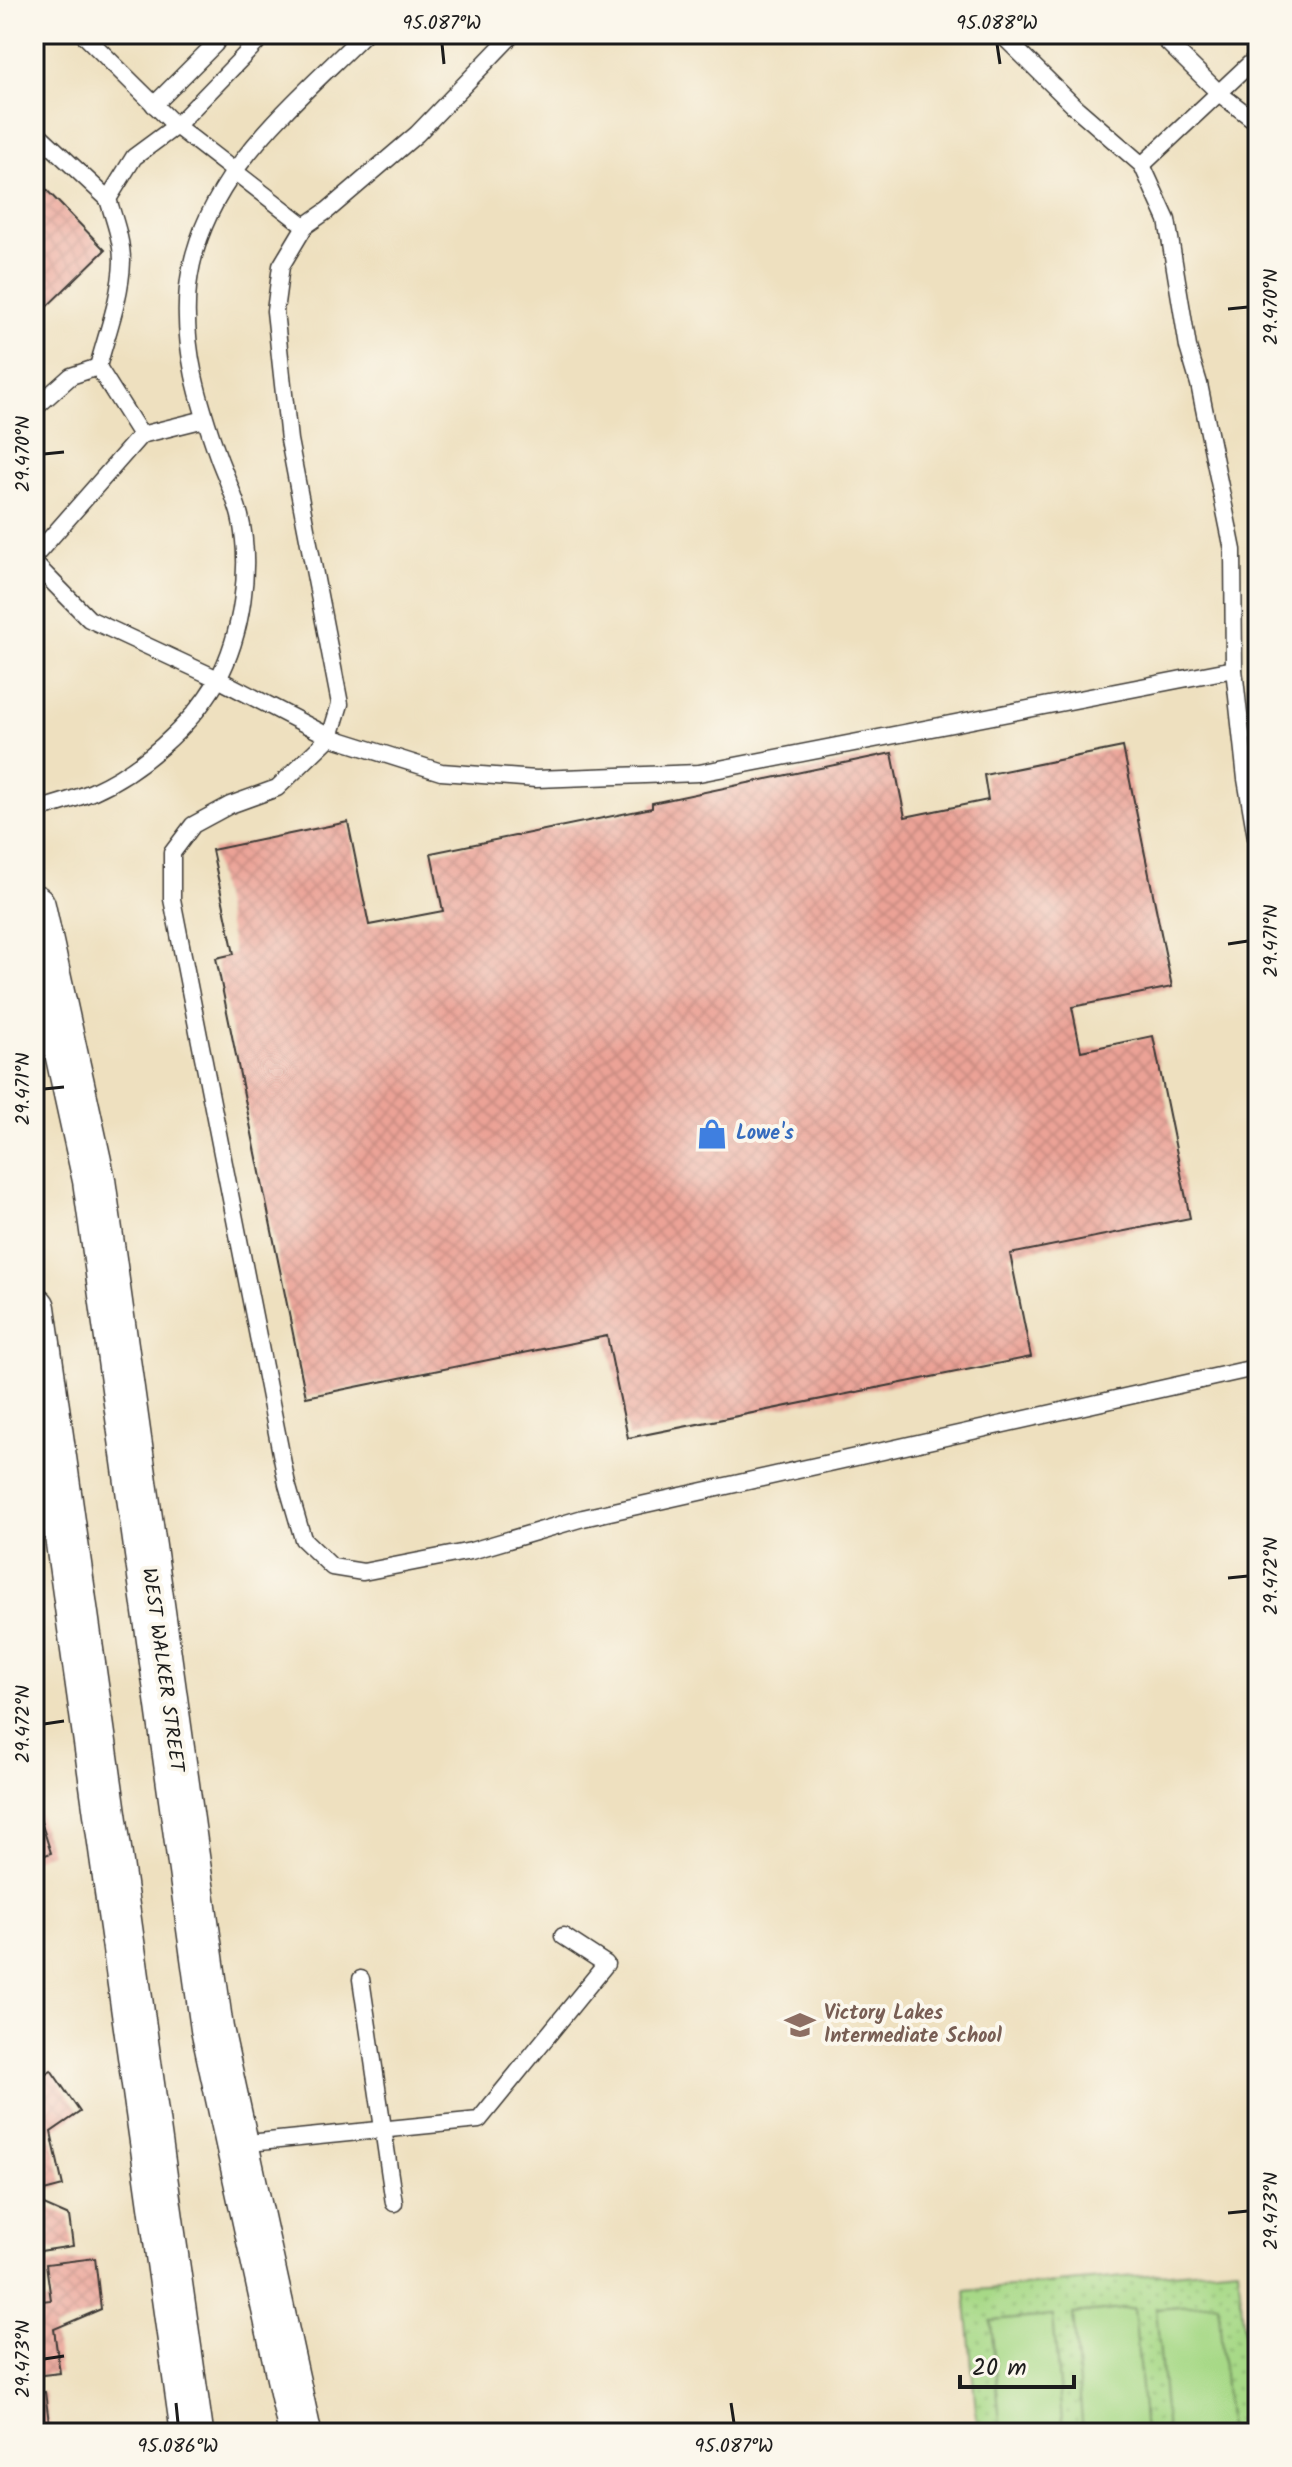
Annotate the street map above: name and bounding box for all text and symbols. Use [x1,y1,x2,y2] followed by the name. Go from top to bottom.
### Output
[403,8,481,40] text: 95.087°W
[956,8,1038,40] text: 95.088°W
[1256,269,1288,345] text: 29.470°N
[8,416,40,492] text: 29.470°N
[1256,905,1288,977] text: 29.471°N
[8,1053,40,1125] text: 29.471°N
[695,1117,729,1151] shop icon: Lowe's
[736,1118,794,1150] place label: Lowe's
[1256,1537,1288,1615] text: 29.472°N
[132,1566,192,1776] street label: WEST WALKER STREET
[8,1685,40,1763] text: 29.472°N
[824,1998,1002,2053] place label: Victory Lakes Intermediate School
[783,2008,817,2042] school or university icon: Victory Lakes Intermediate School
[1256,2172,1288,2250] text: 29.473°N
[8,2320,40,2398] text: 29.473°N
[960,2339,1074,2389] scale bar
[972,2349,1027,2388] text: 20 m
[138,2431,218,2463] text: 95.086°W
[695,2431,773,2463] text: 95.087°W

